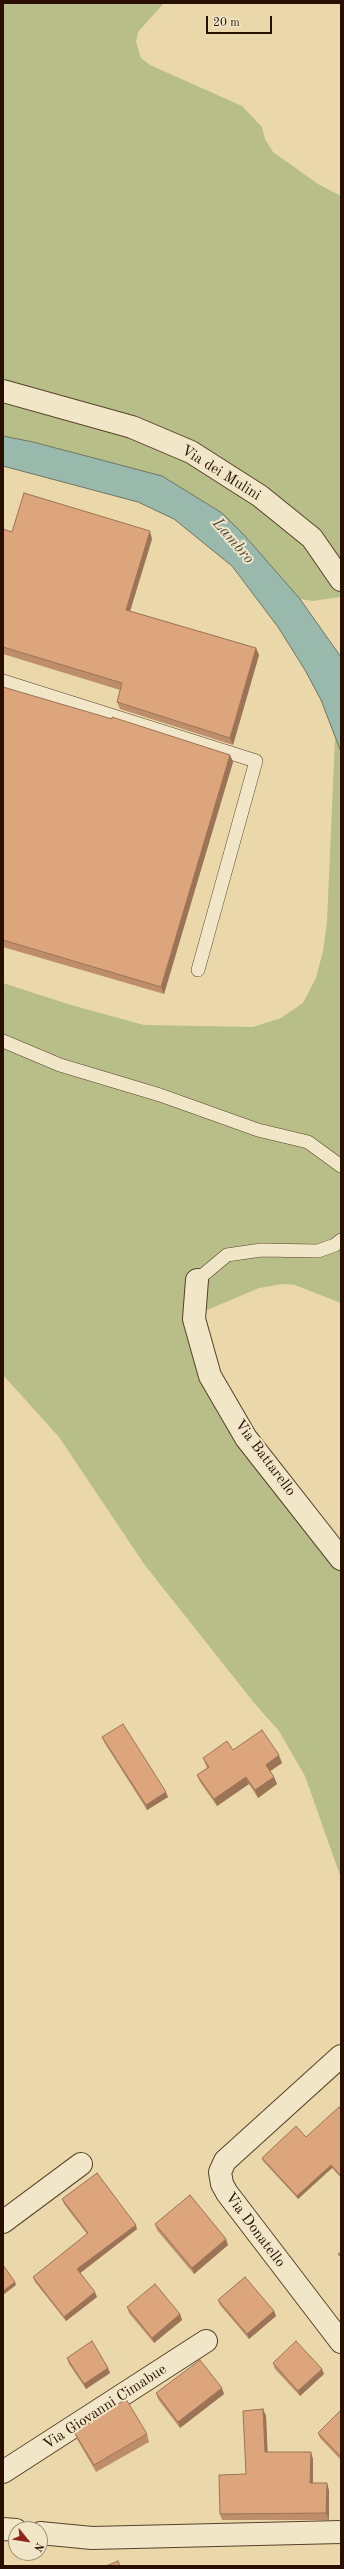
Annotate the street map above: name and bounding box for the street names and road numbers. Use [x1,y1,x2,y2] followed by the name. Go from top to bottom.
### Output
[178,441,264,505] street label: Via dei Mulini
[230,1416,300,1500] street label: Via Battarello
[221,2189,289,2271] street label: Via Donatello
[40,2360,170,2454] street label: Via Giovanni Cimabue

